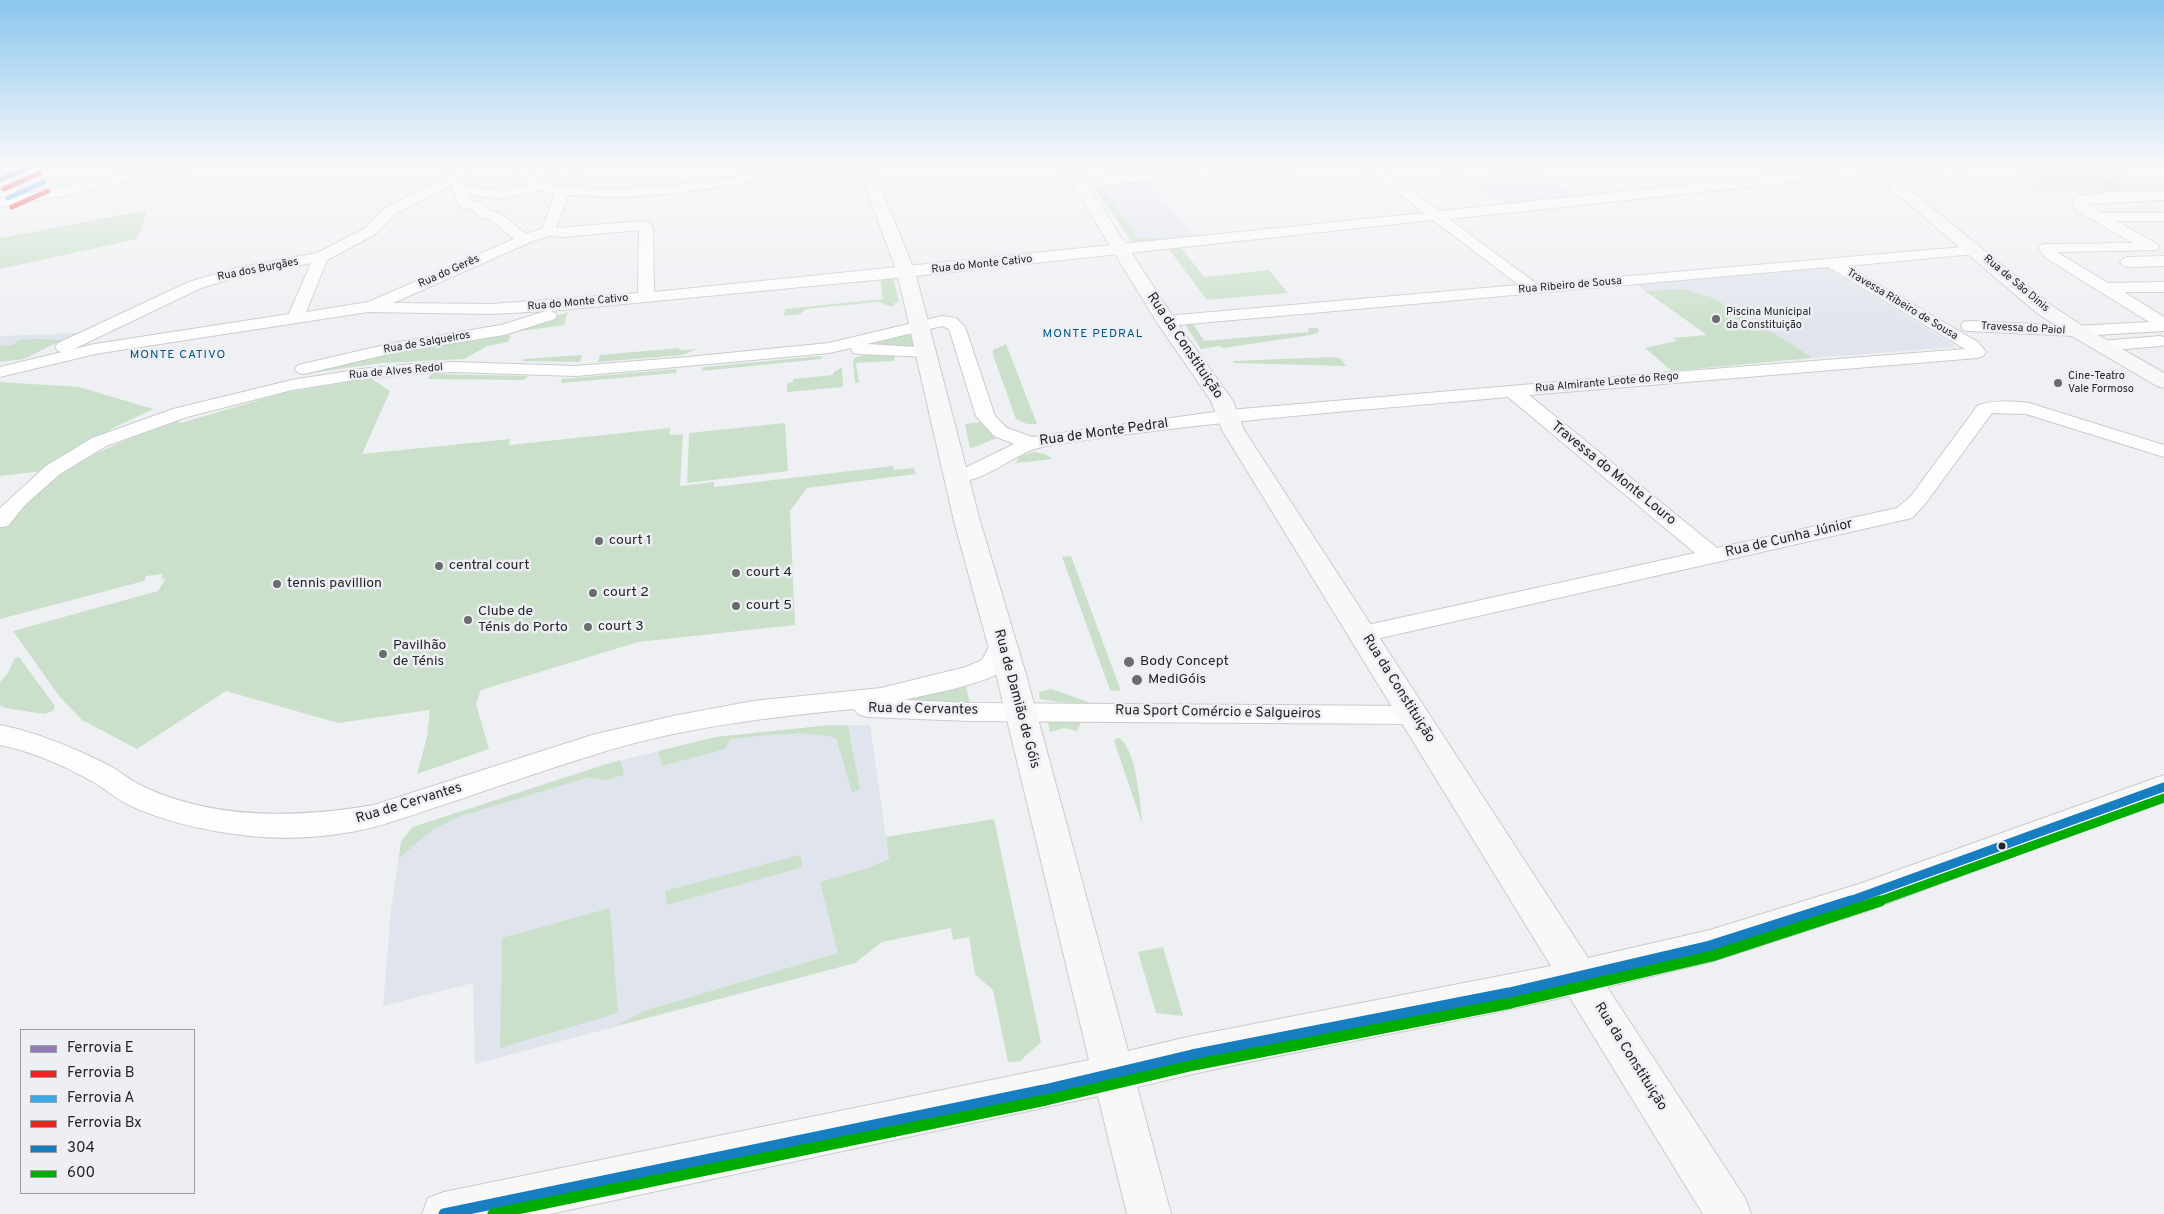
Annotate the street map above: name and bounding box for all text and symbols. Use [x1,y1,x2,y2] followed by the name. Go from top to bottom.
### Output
[416,253,482,291] street label: Rua do Gerês
[931,253,1033,277] street label: Rua do Monte Cativo
[1980,253,2052,315] street label: Rua de São Dinis
[216,256,300,284] street label: Rua dos Burgães
[1844,267,1960,343] street label: Travessa Ribeiro de Sousa
[1518,275,1622,297] street label: Rua Ribeiro de Sousa
[1142,290,1226,402] street label: Rua da Constituição
[527,292,629,314] street label: Rua do Monte Cativo
[1726,306,1811,332] place label: Piscina Municipal da Constituição
[1710,313,1722,325] marker: Piscina Municipal da Constituição
[1980,320,2066,338] street label: Travessa do Paiol
[1041,328,1145,342] district label: MONTE PEDRAL
[383,329,471,357] street label: Rua de Salgueiros
[128,349,228,363] district label: MONTE CATIVO
[348,361,444,383] street label: Rua de Alves Redol
[1535,370,1679,396] street label: Rua Almirante Leote do Rego
[2068,370,2134,396] place label: Cine-Teatro Vale Formoso
[2052,377,2064,389] marker: Cine-Teatro Vale Formoso
[1039,416,1169,450] street label: Rua de Monte Pedral
[1547,418,1679,530] street label: Travessa do Monte Louro
[1724,516,1854,562] street label: Rua de Cunha Júnior
[609,533,651,549] place label: court 1
[593,535,605,547] marker: court 1
[449,558,530,574] place label: central court
[433,560,445,572] marker: central court
[746,565,792,581] place label: court 4
[730,567,742,579] marker: court 4
[287,576,382,592] place label: tennis pavillion
[271,578,283,590] marker: tennis pavillion
[603,585,649,601] place label: court 2
[587,587,599,599] marker: court 2
[746,598,792,614] place label: court 5
[730,600,742,612] marker: court 5
[478,604,568,636] place label: Clube de Ténis do Porto
[462,614,474,626] marker: Clube de Ténis do Porto
[598,619,644,635] place label: court 3
[582,621,594,633] marker: court 3
[989,628,1043,770] street label: Rua de Damião de Góis
[1358,632,1438,746] street label: Rua da Constituição
[393,638,446,670] place label: Pavilhão de Ténis
[377,648,389,660] marker: Pavilhão de Ténis
[1140,654,1229,670] place label: Body Concept
[1122,655,1136,669] marker: Body Concept
[1148,672,1206,688] place label: MediGóis
[1130,673,1144,687] marker: MediGóis
[868,701,978,719] street label: Rua de Cervantes
[1115,703,1321,723] street label: Rua Sport Comércio e Salgueiros
[354,780,464,828] street label: Rua de Cervantes
[1997,841,2007,851] unlabelled marker
[1590,1000,1670,1114] street label: Rua da Constituição
[20,1029,195,1194] legend
[67,1039,134,1058] text: Ferrovia E
[67,1064,135,1083] text: Ferrovia B
[67,1089,134,1108] text: Ferrovia A
[67,1114,142,1133] text: Ferrovia Bx
[67,1139,95,1158] text: 304
[67,1164,95,1183] text: 600

